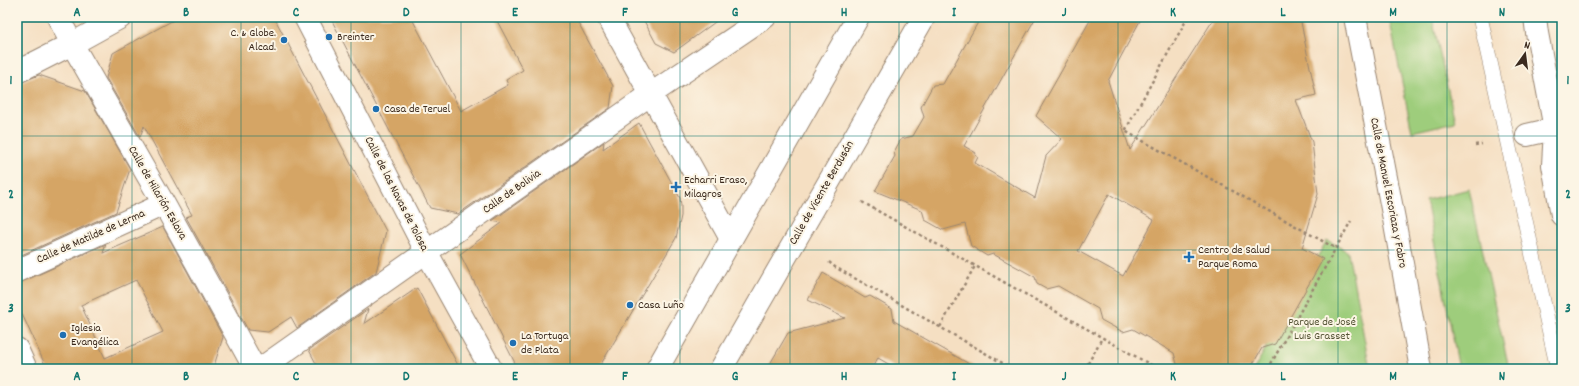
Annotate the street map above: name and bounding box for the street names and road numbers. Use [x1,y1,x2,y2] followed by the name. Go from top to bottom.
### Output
[1365,116,1411,270] street label: Calle de Manuel Escoriaza y Fabro
[360,134,433,255] street label: Calle de las Navas de Tolosa
[785,137,859,248] street label: Calle de Vicente Berdusán
[123,143,191,243] street label: Calle de Hilarión Eslava
[479,165,545,218] street label: Calle de Bolivia
[34,205,148,269] street label: Calle de Matilde de Lerma

